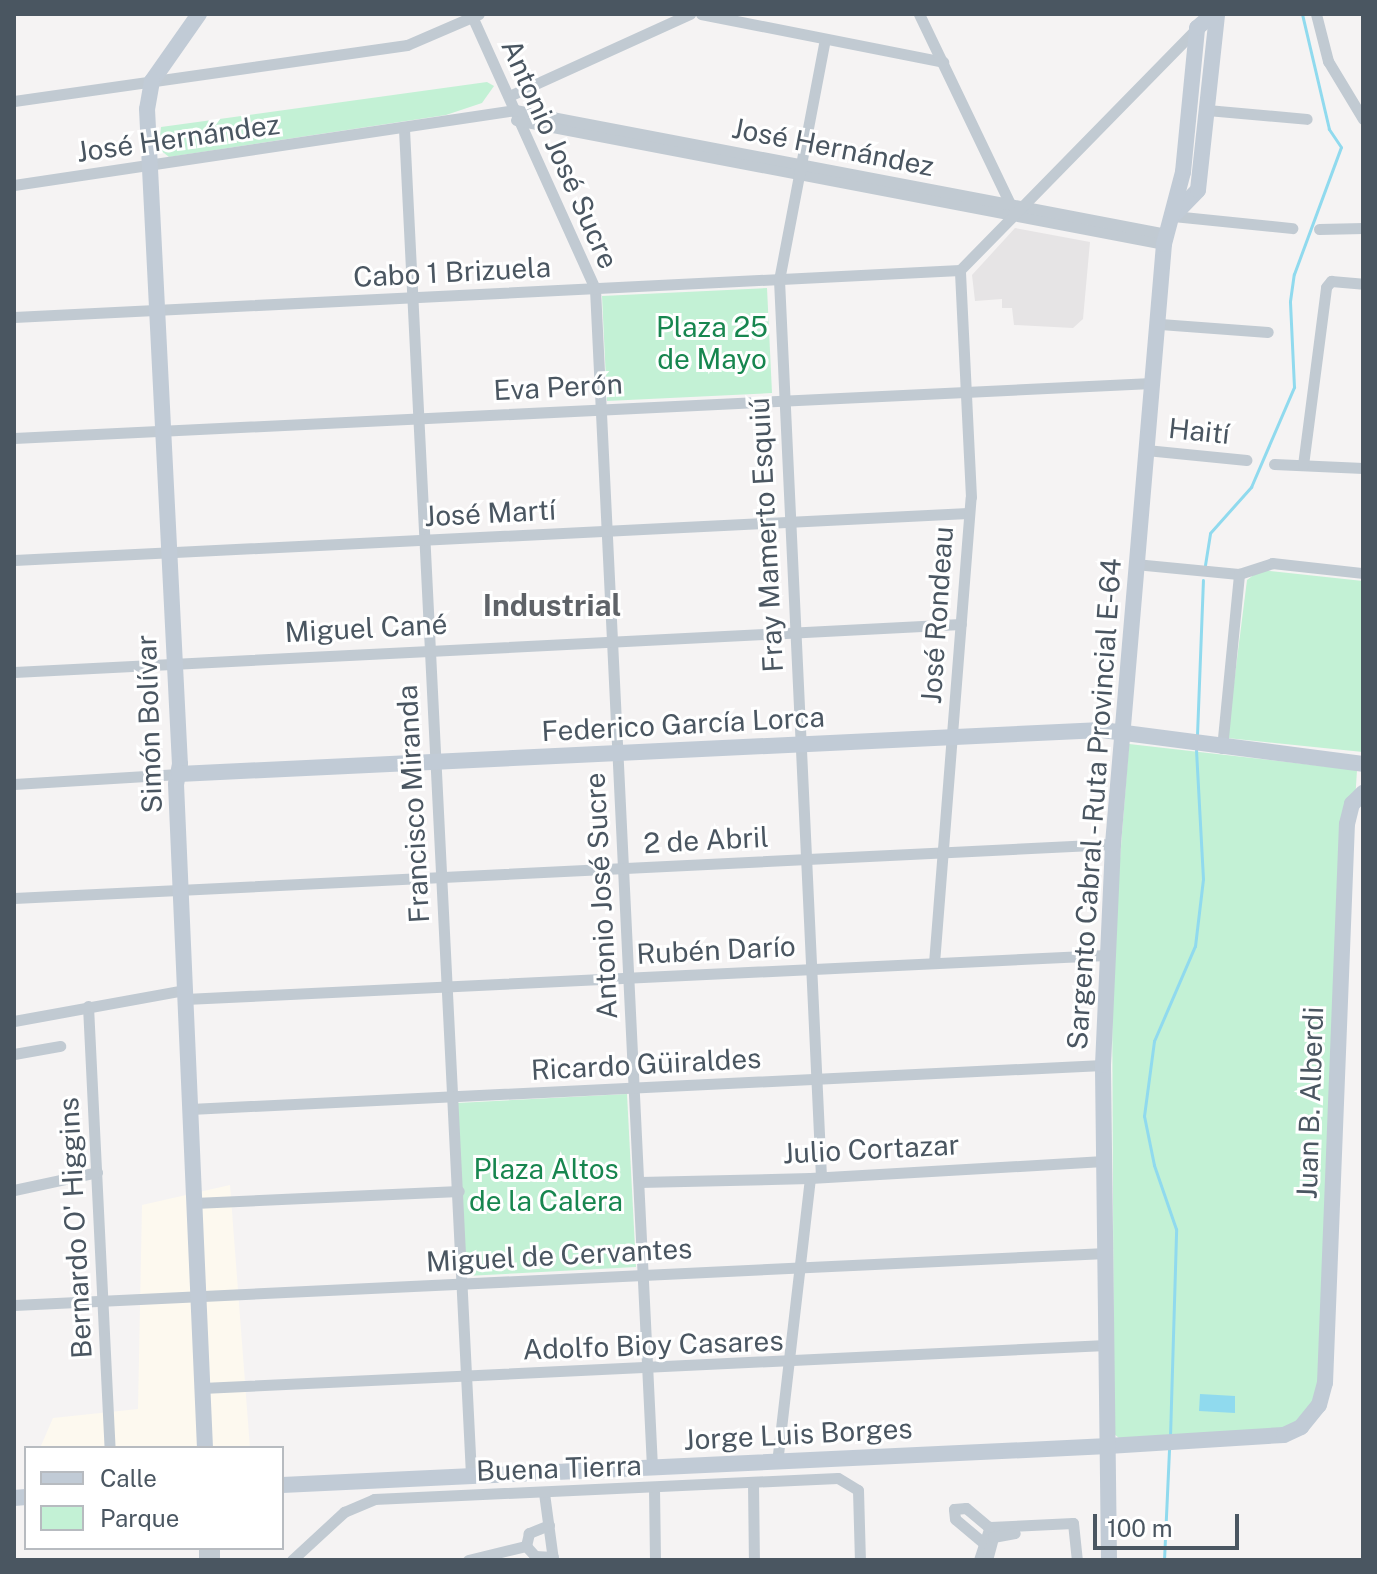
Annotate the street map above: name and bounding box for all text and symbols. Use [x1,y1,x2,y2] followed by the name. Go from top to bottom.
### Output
[494,34,626,274] street label: Antonio José Sucre
[74,107,282,169] street label: José Hernández
[729,111,937,183] street label: José Hernández
[352,250,552,294] street label: Cabo 1 Brizuela
[656,310,768,376] park label: Plaza 25 de Mayo
[493,367,623,407] street label: Eva Perón
[742,397,790,673] street label: Fray Mamerto Esquiú
[1167,411,1231,451] street label: Haití
[423,493,557,533] street label: José Martí
[914,525,960,705] street label: José Rondeau
[1060,553,1128,1055] street label: Sargento Cabral - Ruta Provincial E-64
[483,587,621,623] district label: Industrial
[284,607,448,649] street label: Miguel Cané
[129,634,169,814] street label: Simón Bolívar
[390,684,436,924] street label: Francisco Miranda
[540,700,826,748] street label: Federico García Lorca
[578,771,624,1021] street label: Antonio José Sucre
[642,820,770,860] street label: 2 de Abril
[636,929,796,971] street label: Rubén Darío
[1290,1006,1330,1200] street label: Juan B. Alberdi
[530,1041,762,1087] street label: Ricardo Güiraldes
[51,1096,99,1360] street label: Bernardo O' Higgins
[782,1128,960,1170] street label: Julio Cortazar
[469,1152,623,1218] park label: Plaza Altos de la Calera
[425,1231,693,1279] street label: Miguel de Cervantes
[522,1324,784,1366] street label: Adolfo Bioy Casares
[683,1411,913,1457] street label: Jorge Luis Borges
[24,1446,284,1550] legend
[476,1448,642,1488] street label: Buena Tierra
[100,1464,157,1492] text: Calle
[1097,1498,1243,1548] scale bar
[100,1504,179,1532] text: Parque
[1107,1514,1173,1542] text: 100 m

